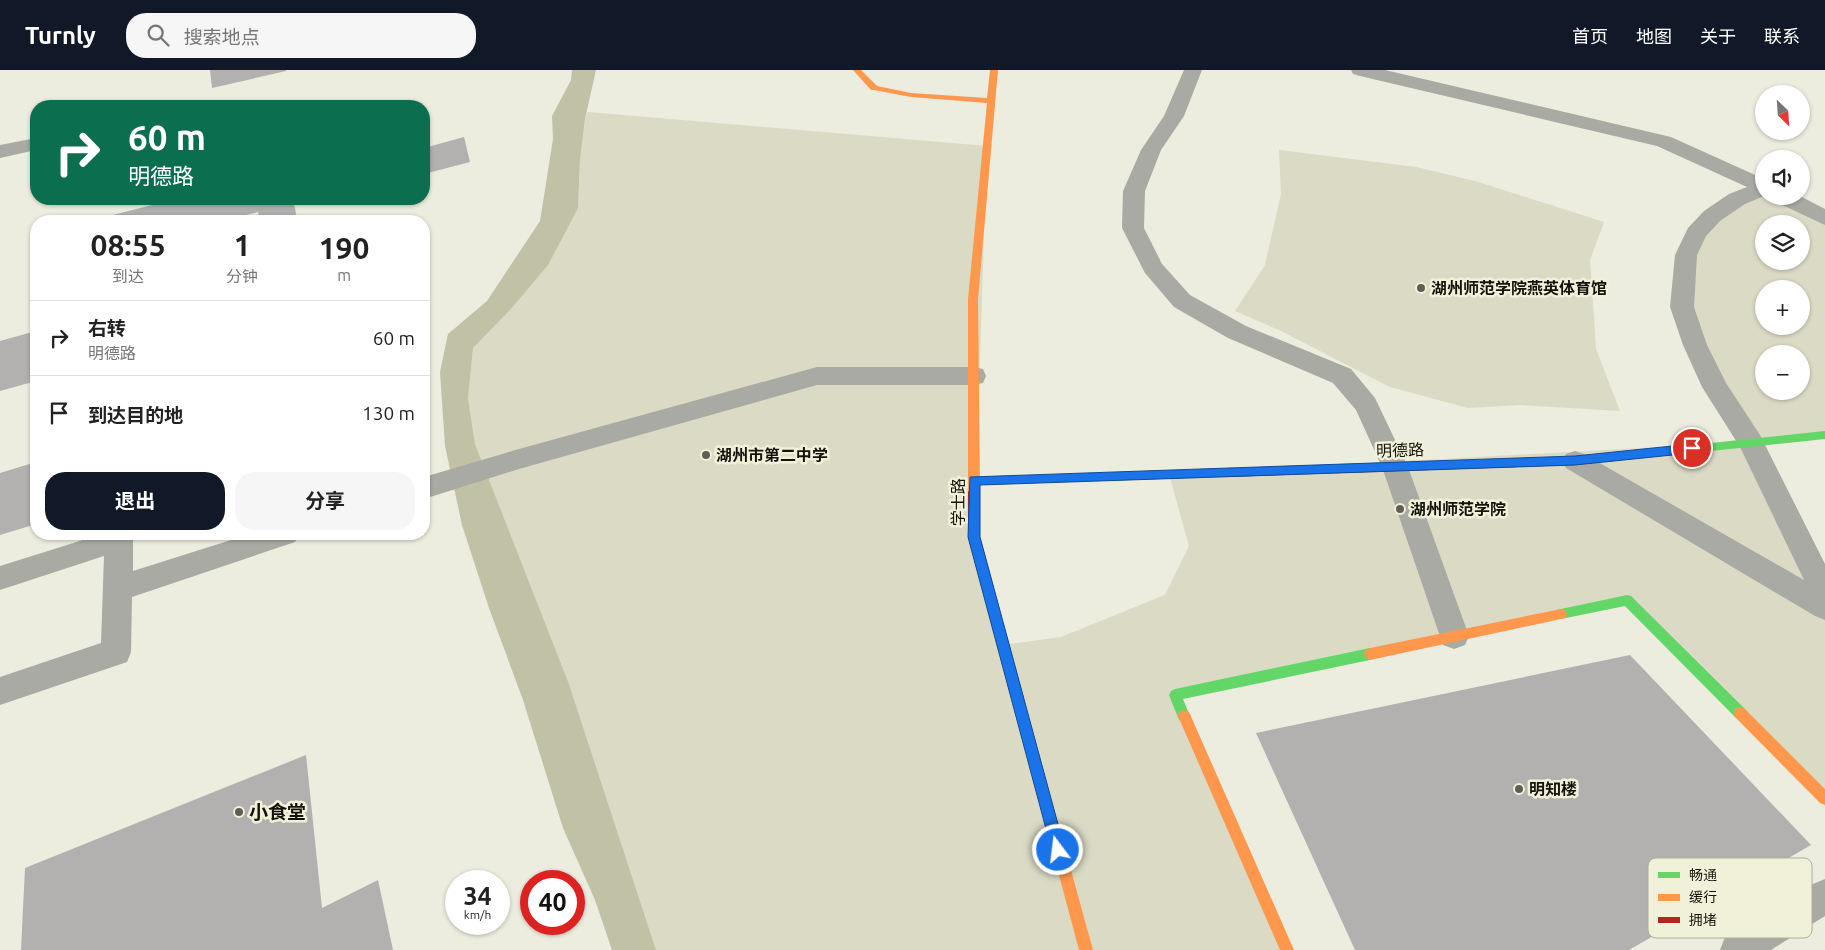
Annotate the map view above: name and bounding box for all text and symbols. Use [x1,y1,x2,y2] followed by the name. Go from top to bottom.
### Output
[126,13,476,58] search box
[144,21,172,49] icon: search
[25,22,96,49] text: Turnly
[184,26,260,48] text: 搜索地点
[1572,26,1608,46] text: 首页
[1636,26,1672,46] text: 地图
[1700,26,1736,46] text: 关于
[1764,26,1800,46] text: 联系
[1755,85,1810,140] north arrow
[1755,85,1810,400] map controls
[128,117,206,157] text: 60 m
[45,120,110,185] icon: right
[1755,150,1810,205] button: sound
[128,163,194,188] text: 明德路
[1755,215,1810,270] button: layers
[91,228,166,262] text: 08:55
[234,228,251,262] text: 1
[319,231,369,265] text: 190
[337,266,351,284] text: m
[112,267,144,285] text: 到达
[226,267,258,285] text: 分钟
[1431,279,1607,297] place label: 湖州师范学院燕英体育馆
[1755,280,1810,335] button: +
[1415,282,1427,294] marker: 湖州师范学院燕英体育馆
[88,317,126,339] text: 右转
[45,324,73,352] icon: right
[373,327,415,349] text: 60 m
[88,344,136,362] text: 明德路
[1755,345,1810,400] button: −
[45,399,73,427] icon: arrive
[362,402,415,424] text: 130 m
[88,404,183,426] text: 到达目的地
[1671,427,1713,469] pin
[1678,434,1706,462] icon: arrive
[1376,440,1424,460] street label: 明德路
[716,446,828,464] place label: 湖州市第二中学
[700,449,712,461] marker: 湖州市第二中学
[45,472,225,530] button: 退出
[235,472,415,530] button: 分享
[949,478,967,526] street label: 学士路
[1410,500,1506,518] place label: 湖州师范学院
[1394,503,1406,515] marker: 湖州师范学院
[1529,780,1577,798] place label: 明知楼
[1513,783,1525,795] marker: 明知楼
[249,801,306,823] place label: 小食堂
[233,806,245,818] marker: 小食堂
[1031,823,1083,875] position arrow
[1648,858,1812,938] legend
[1689,867,1717,883] text: 畅通
[520,870,585,935] speed limit sign: 40
[463,882,492,910] text: 34
[1689,889,1717,905] text: 缓行
[464,908,491,921] text: km/h
[1689,912,1717,928] text: 拥堵

